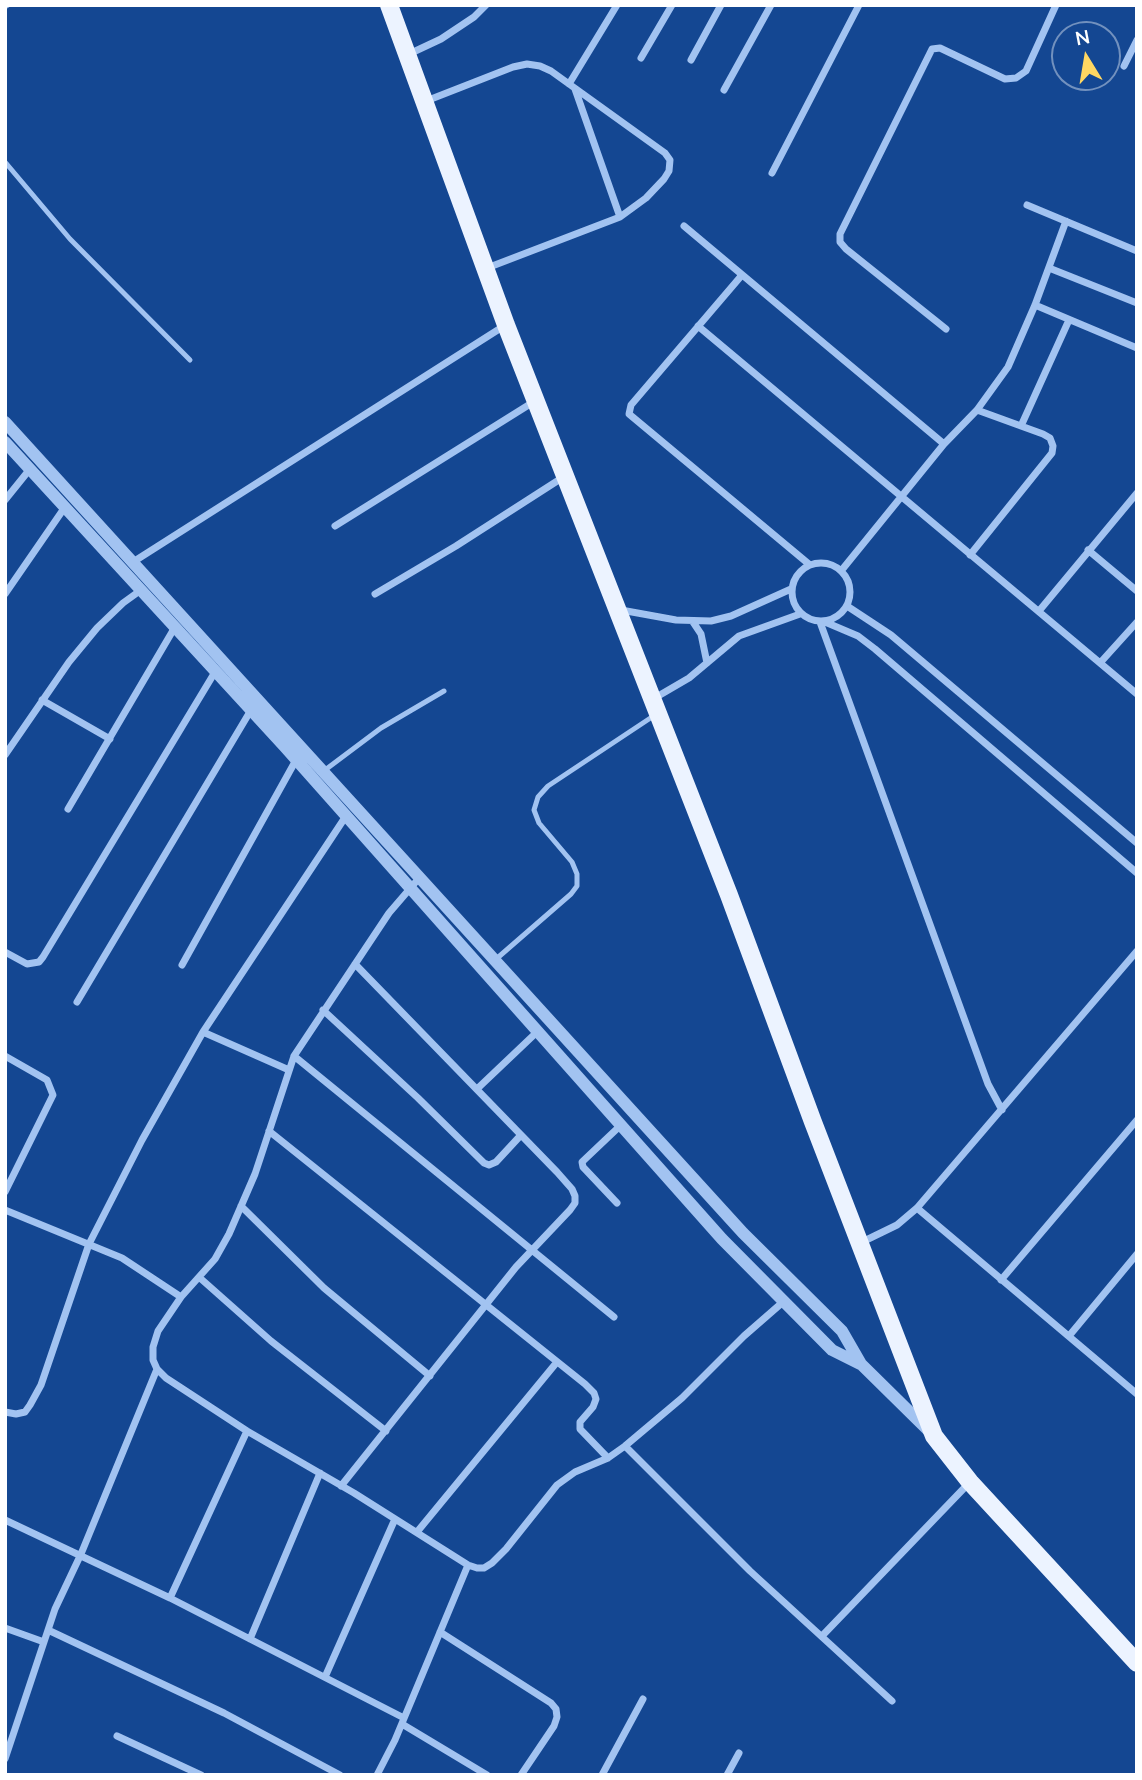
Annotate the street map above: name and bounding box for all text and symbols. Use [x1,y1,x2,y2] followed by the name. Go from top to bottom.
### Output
[1051,21,1121,91] north arrow
[1073,24,1092,51] text: N

